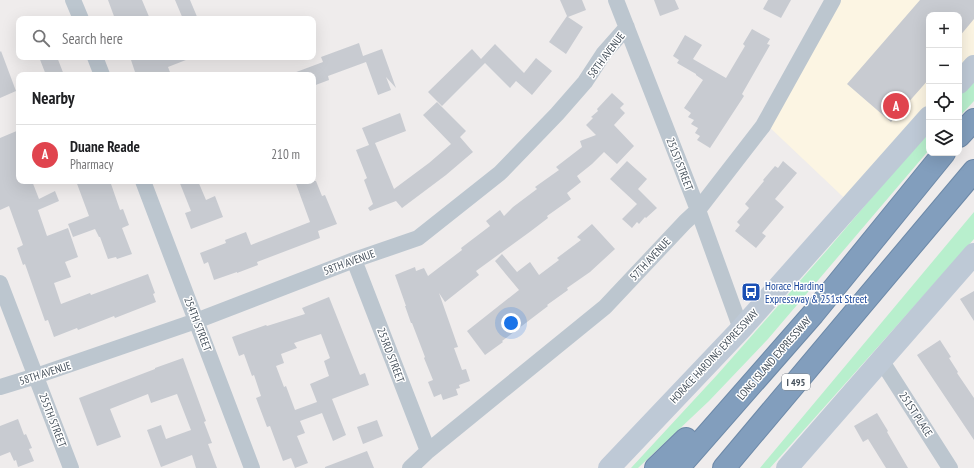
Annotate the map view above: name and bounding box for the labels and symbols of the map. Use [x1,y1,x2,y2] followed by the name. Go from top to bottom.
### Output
[584,29,628,81] street label: 58TH AVENUE
[883,91,909,121] pin: A
[663,135,697,193] street label: 251ST STREET
[627,234,674,283] street label: 57TH AVENUE
[321,246,377,278] street label: 58TH AVENUE
[765,279,867,306] place label: Horace Harding Expressway & 251st Street
[740,281,762,303] bus stop icon: Horace Harding Expressway & 251st Street
[181,295,215,353] street label: 254TH STREET
[667,306,761,406] street label: HORACE HARDING EXPRESSWAY
[501,313,521,333] your location
[734,313,814,403] street label: LONG ISLAND EXPRESSWAY
[374,326,408,384] street label: 253RD STREET
[17,358,73,388] street label: 58TH AVENUE
[782,374,810,390] road number: I 495
[896,389,936,439] street label: 251ST PLACE
[36,391,70,449] street label: 255TH STREET

